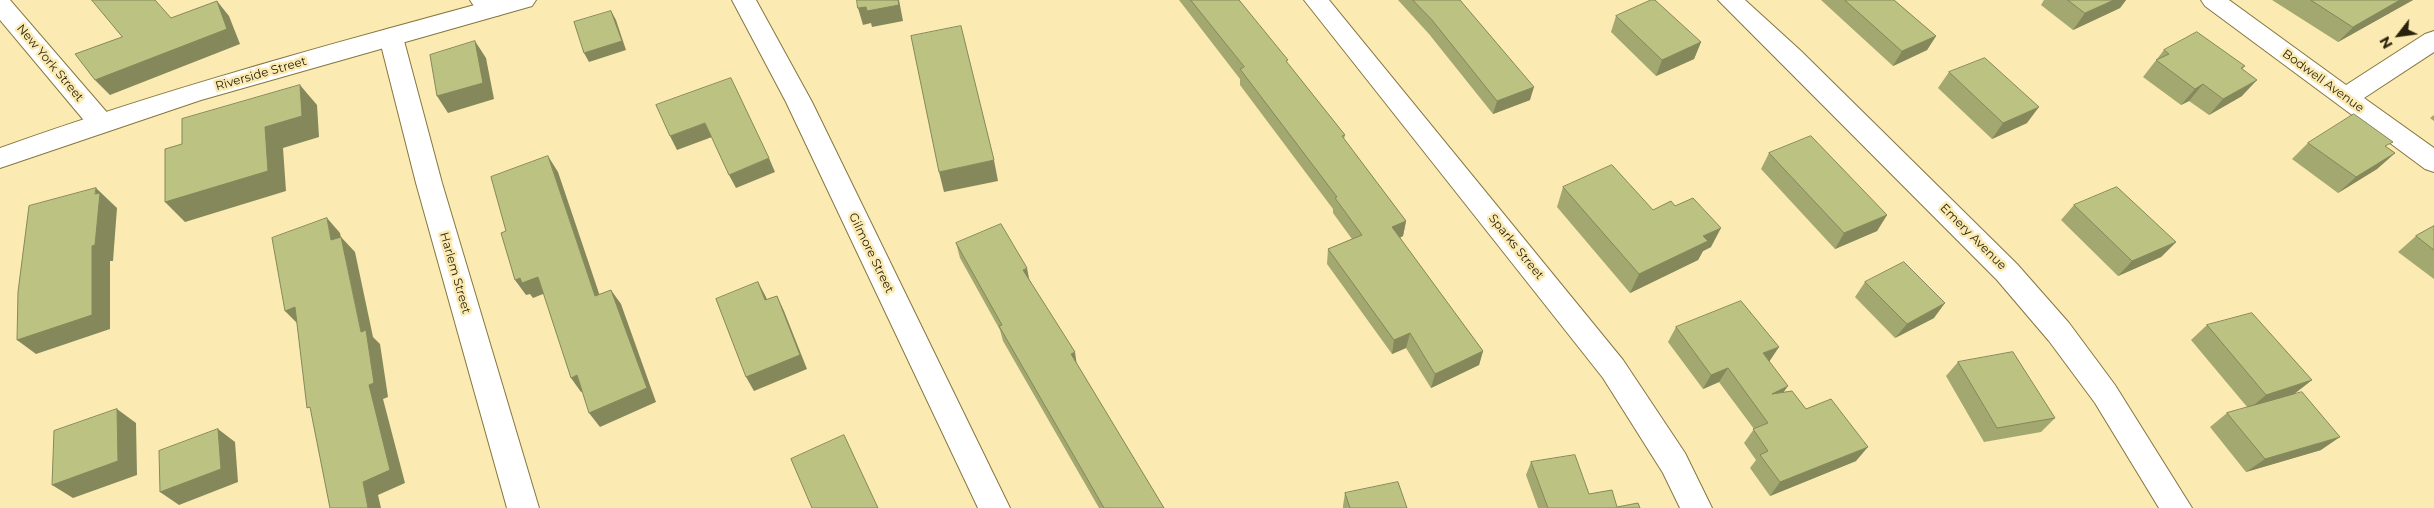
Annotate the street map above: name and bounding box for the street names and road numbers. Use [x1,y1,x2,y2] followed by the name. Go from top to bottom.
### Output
[14,21,86,105] street label: New York Street
[2279,47,2367,115] street label: Bodwell Avenue
[214,54,308,94] street label: Riverside Street
[1937,201,2009,273] street label: Emery Avenue
[845,211,897,295] street label: Gilmore Street
[1485,212,1547,282] street label: Sparks Street
[436,231,474,315] street label: Harlem Street

